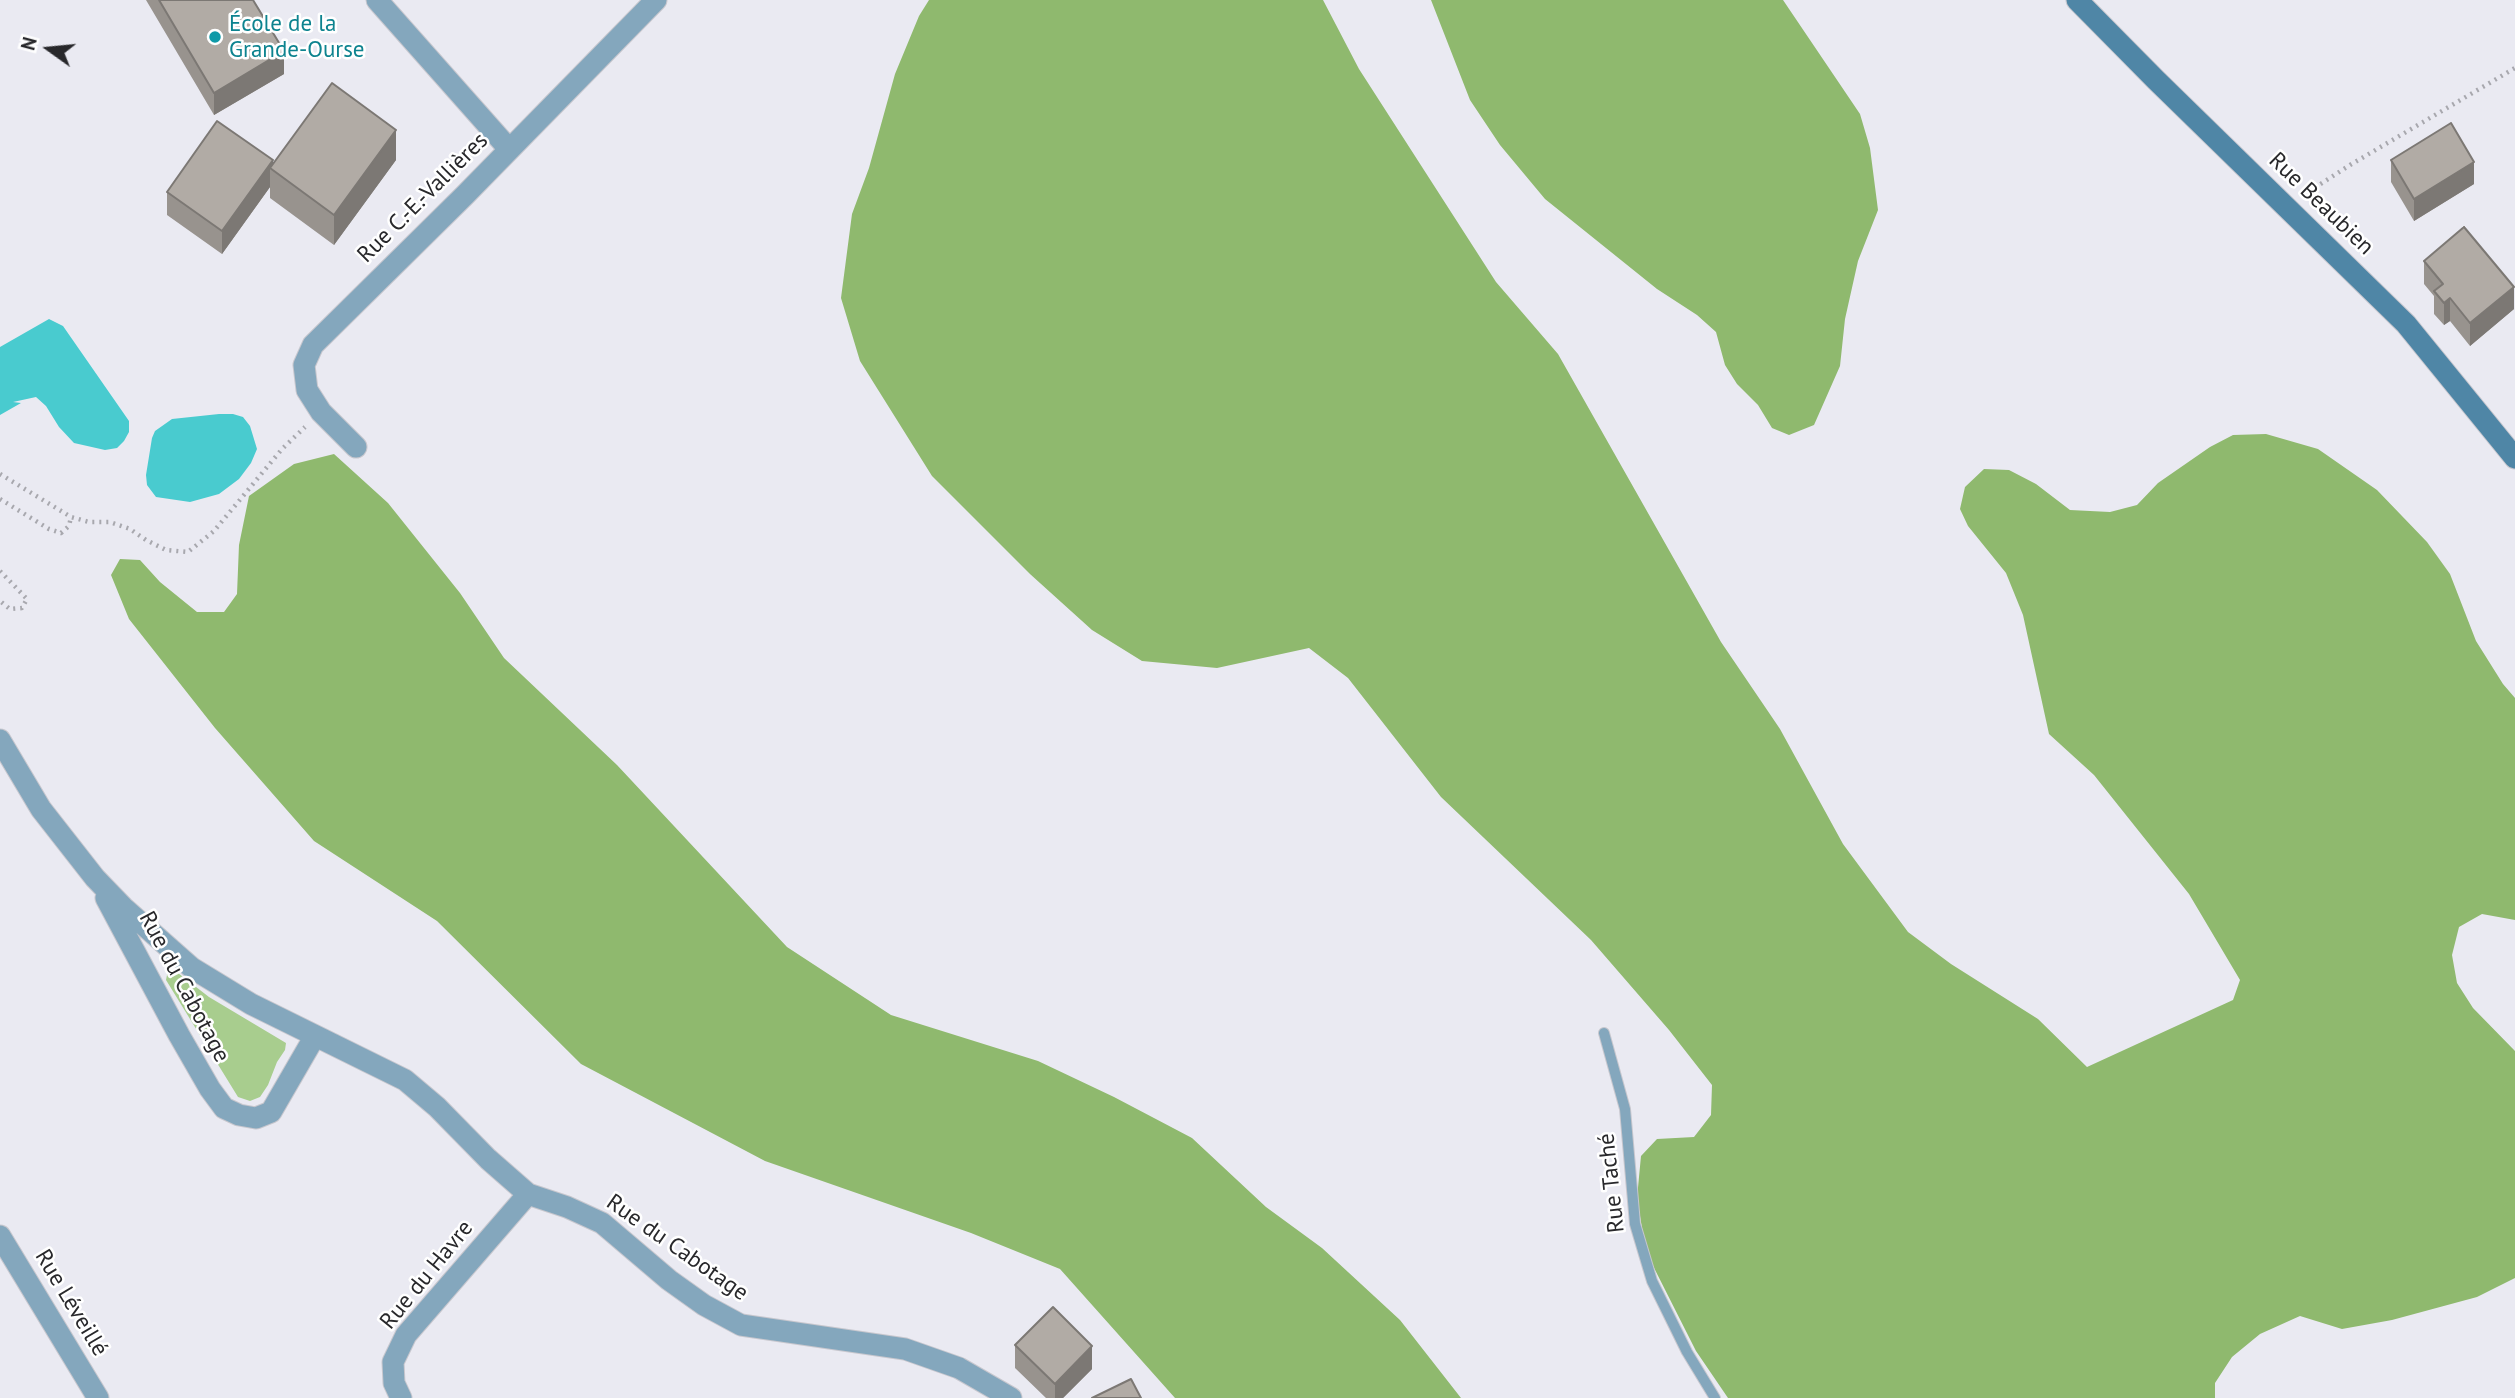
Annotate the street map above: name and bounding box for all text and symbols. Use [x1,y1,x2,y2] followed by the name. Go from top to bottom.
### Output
[229,10,365,64] place label: École de la Grande-Ourse
[14,14,84,84] north arrow
[207,29,223,45] marker: École de la Grande-Ourse
[16,34,42,53] text: N
[352,127,494,269] street label: Rue C.-E.-Vallières
[2263,147,2379,261] street label: Rue Beaubien
[133,907,235,1067] street label: Rue du Cabotage
[1593,1132,1631,1234] street label: Rue Taché
[601,1189,753,1307] street label: Rue du Cabotage
[375,1215,479,1335] street label: Rue du Havre
[28,1245,114,1361] street label: Rue Léveillé

